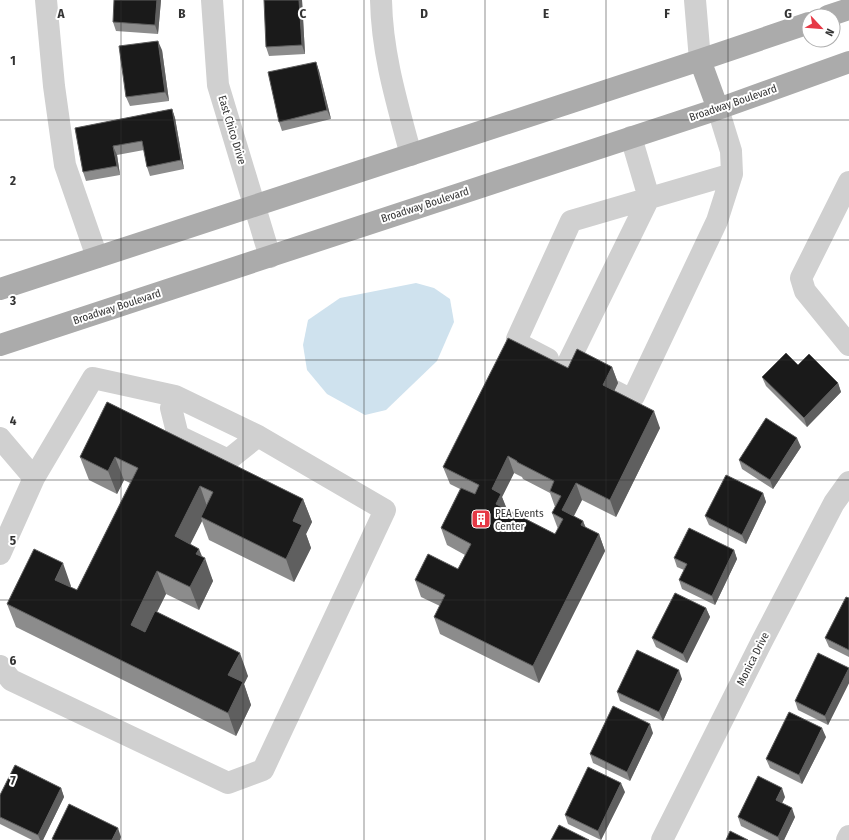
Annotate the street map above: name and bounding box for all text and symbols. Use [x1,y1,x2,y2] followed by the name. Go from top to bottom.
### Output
[56,6,65,21] text: A
[178,6,186,21] text: B
[300,6,307,21] text: C
[420,6,428,21] text: D
[543,6,549,21] text: E
[664,6,670,21] text: F
[784,6,792,21] text: G
[801,8,841,48] north arrow
[822,26,837,38] text: N
[10,53,16,68] text: 1
[688,82,778,124] street label: Broadway Boulevard
[215,94,249,166] street label: East Chico Drive
[9,173,16,188] text: 2
[379,185,471,225] street label: Broadway Boulevard
[71,287,163,327] street label: Broadway Boulevard
[9,293,16,308] text: 3
[10,413,17,428] text: 4
[495,507,544,533] place label: PEA Events Center
[470,508,492,530] building icon: PEA Events Center
[10,533,16,548] text: 5
[734,630,772,688] street label: Monica Drive
[10,653,17,668] text: 6
[10,773,16,788] text: 7

